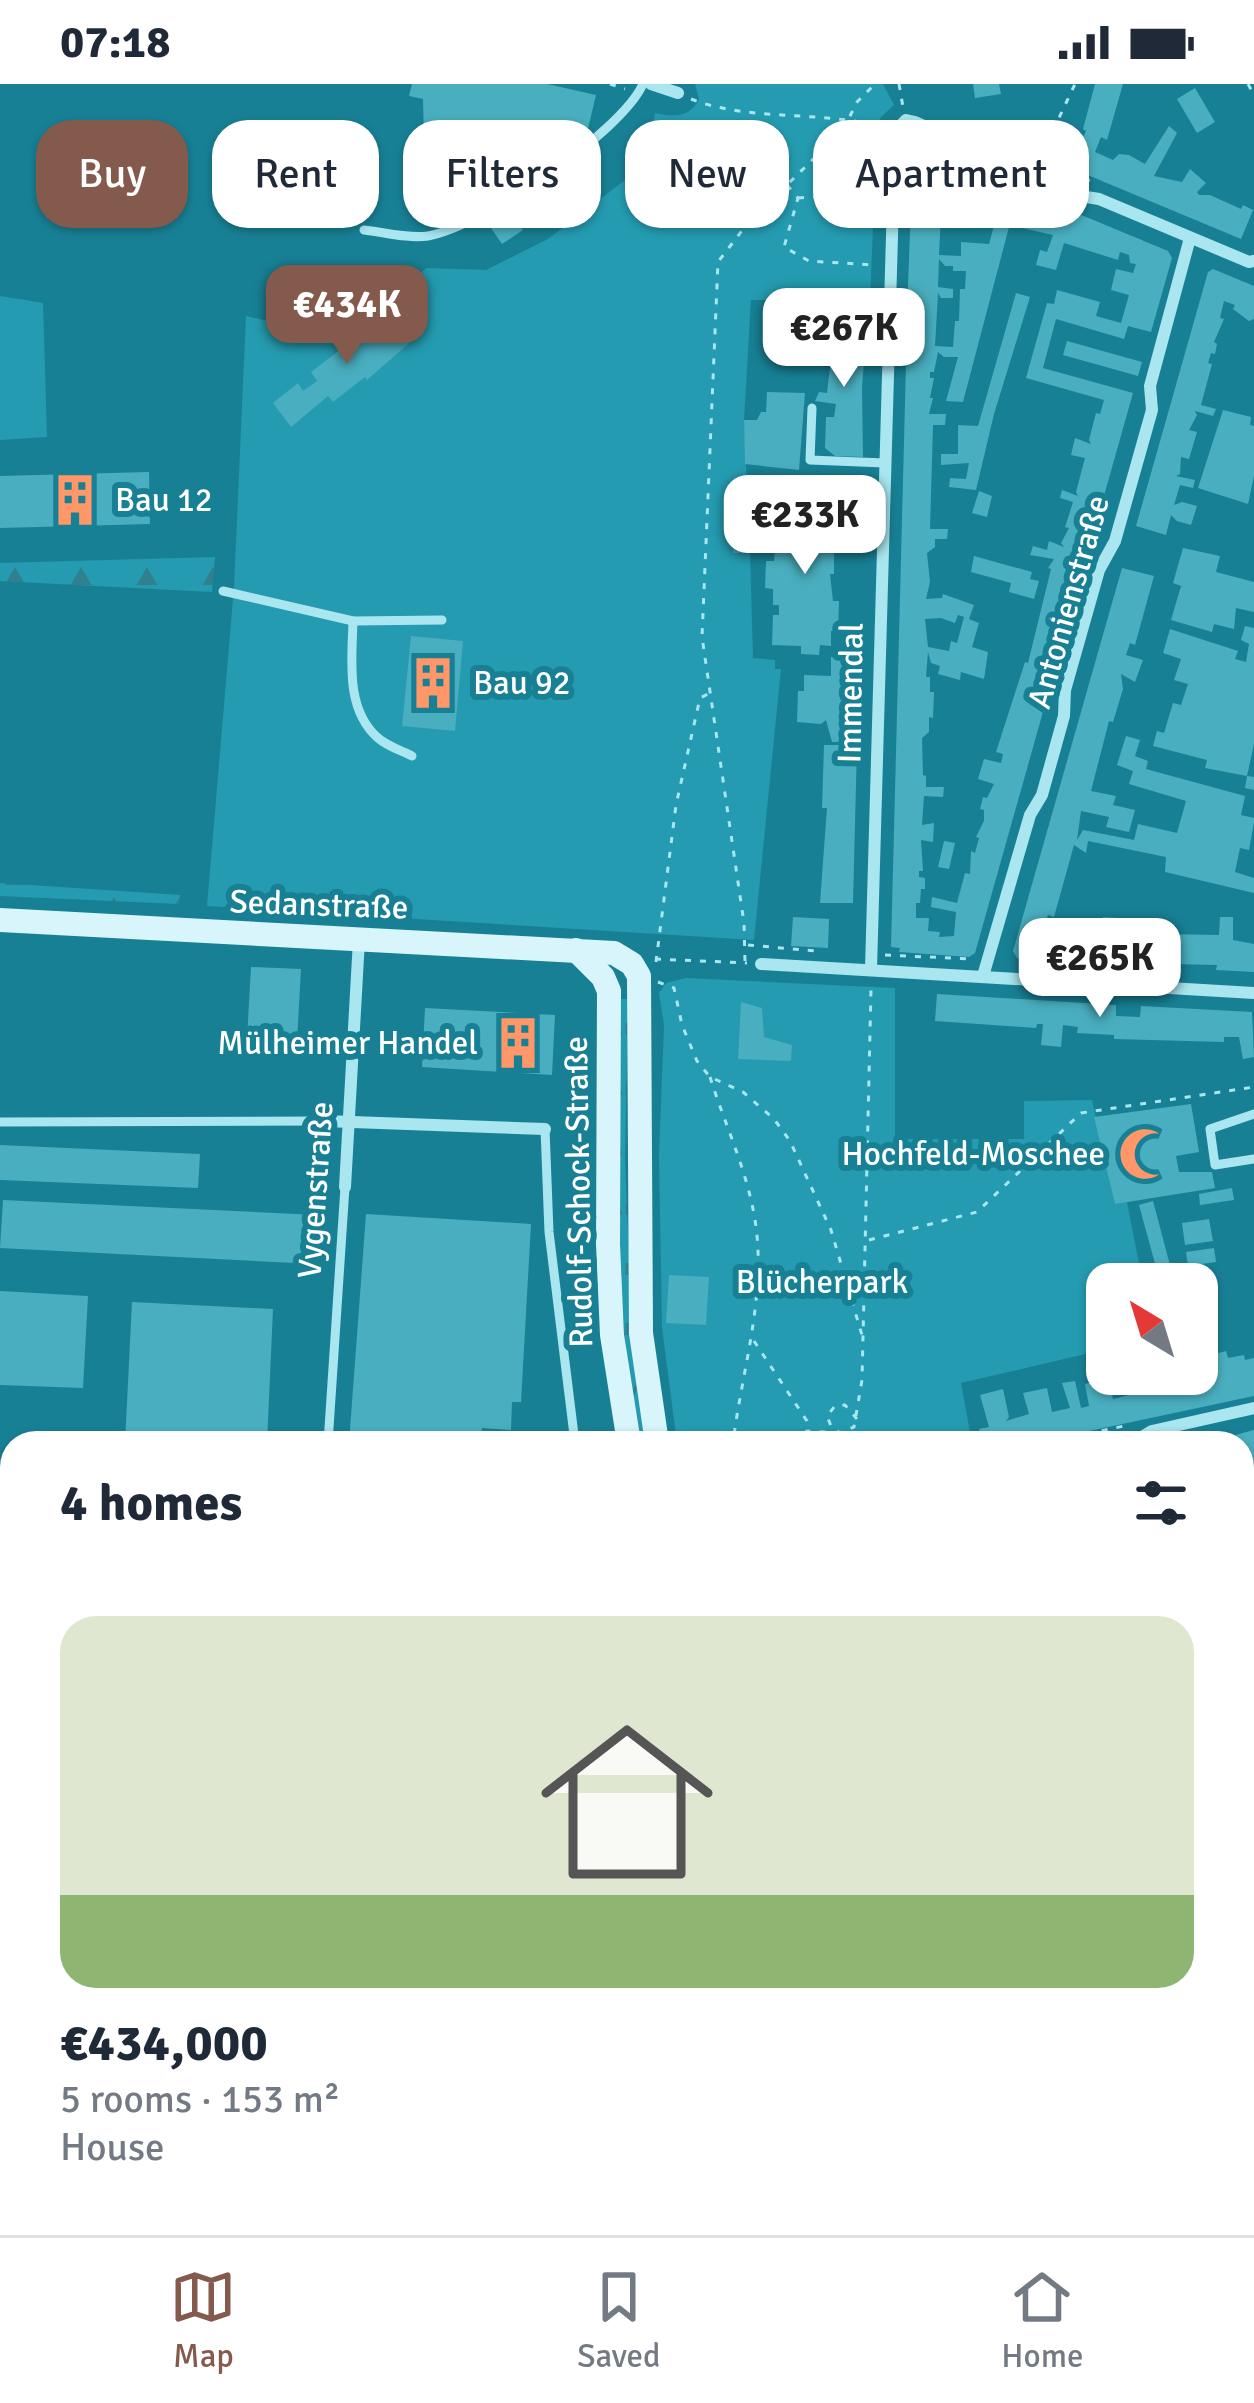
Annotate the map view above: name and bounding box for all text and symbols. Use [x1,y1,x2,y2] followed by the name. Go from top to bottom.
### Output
[60,15,170,70] text: 07:18
[36,120,188,228] chip: Buy
[212,120,379,228] chip: Rent
[403,120,601,228] chip: Filters
[625,120,789,228] chip: New
[813,120,1089,228] chip: Apartment
[263,265,431,367] pin: €434K
[293,280,401,328] text: €434K
[760,288,928,390] pin: €267K
[790,303,898,351] text: €267K
[46,471,104,529] building icon: Bau 12
[721,475,889,577] pin: €233K
[115,480,213,521] place label: Bau 12
[751,490,859,538] text: €233K
[1019,491,1119,713] street label: Antonienstraße
[829,622,873,764] street label: Immendal
[404,654,462,712] building icon: Bau 92
[473,663,571,704] place label: Bau 92
[229,881,409,929] street label: Sedanstraße
[1016,918,1184,1020] pin: €265K
[1046,933,1154,981] text: €265K
[489,1014,547,1072] building icon: Mülheimer Handel
[217,1023,478,1064] place label: Mülheimer Handel
[556,1036,602,1348] street label: Rudolf-Schock-Straße
[289,1100,343,1280] street label: Vygenstraße
[1116,1125,1174,1183] mosque icon: Hochfeld-Moschee
[841,1134,1105,1175] place label: Hochfeld-Moschee
[736,1262,908,1303] park label: Blücherpark
[1086,1263,1218,1395] north arrow
[1086,1263,1218,1395] map controls
[1128,1470,1194,1536] icon: filters
[60,1472,242,1535] text: 4 homes
[519,1694,735,1910] icon: home
[60,2012,268,2075] text: €434,000
[60,2075,340,2123] text: 5 rooms · 153 m²
[60,2123,165,2171] text: House
[170,2264,236,2377] tab: Map
[577,2264,660,2377] tab: Saved
[1001,2264,1084,2377] tab: Home

